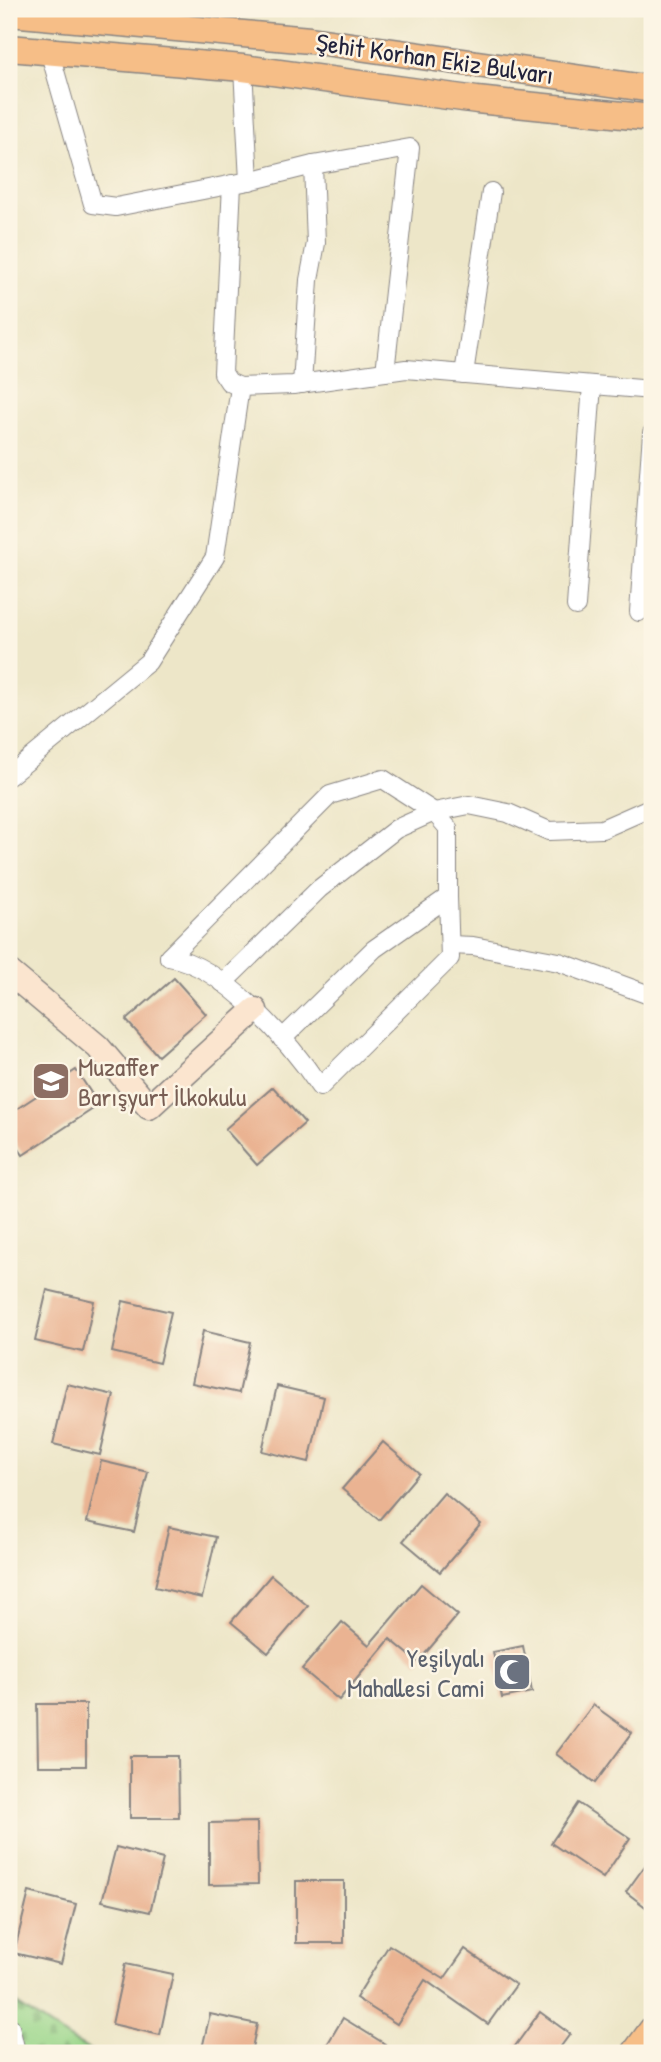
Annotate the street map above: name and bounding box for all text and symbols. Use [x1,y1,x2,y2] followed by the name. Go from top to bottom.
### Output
[314,24,556,92] street label: Şehit Korhan Ekiz Bulvarı
[78,1049,246,1114] place label: Muzaffer Barışyurt İlkokulu
[30,1060,72,1102] school or university icon: Muzaffer Barışyurt İlkokulu
[347,1640,485,1705] place label: Yeşilyalı Mahallesi Cami
[491,1651,533,1693] mosque icon: Yeşilyalı Mahallesi Cami

